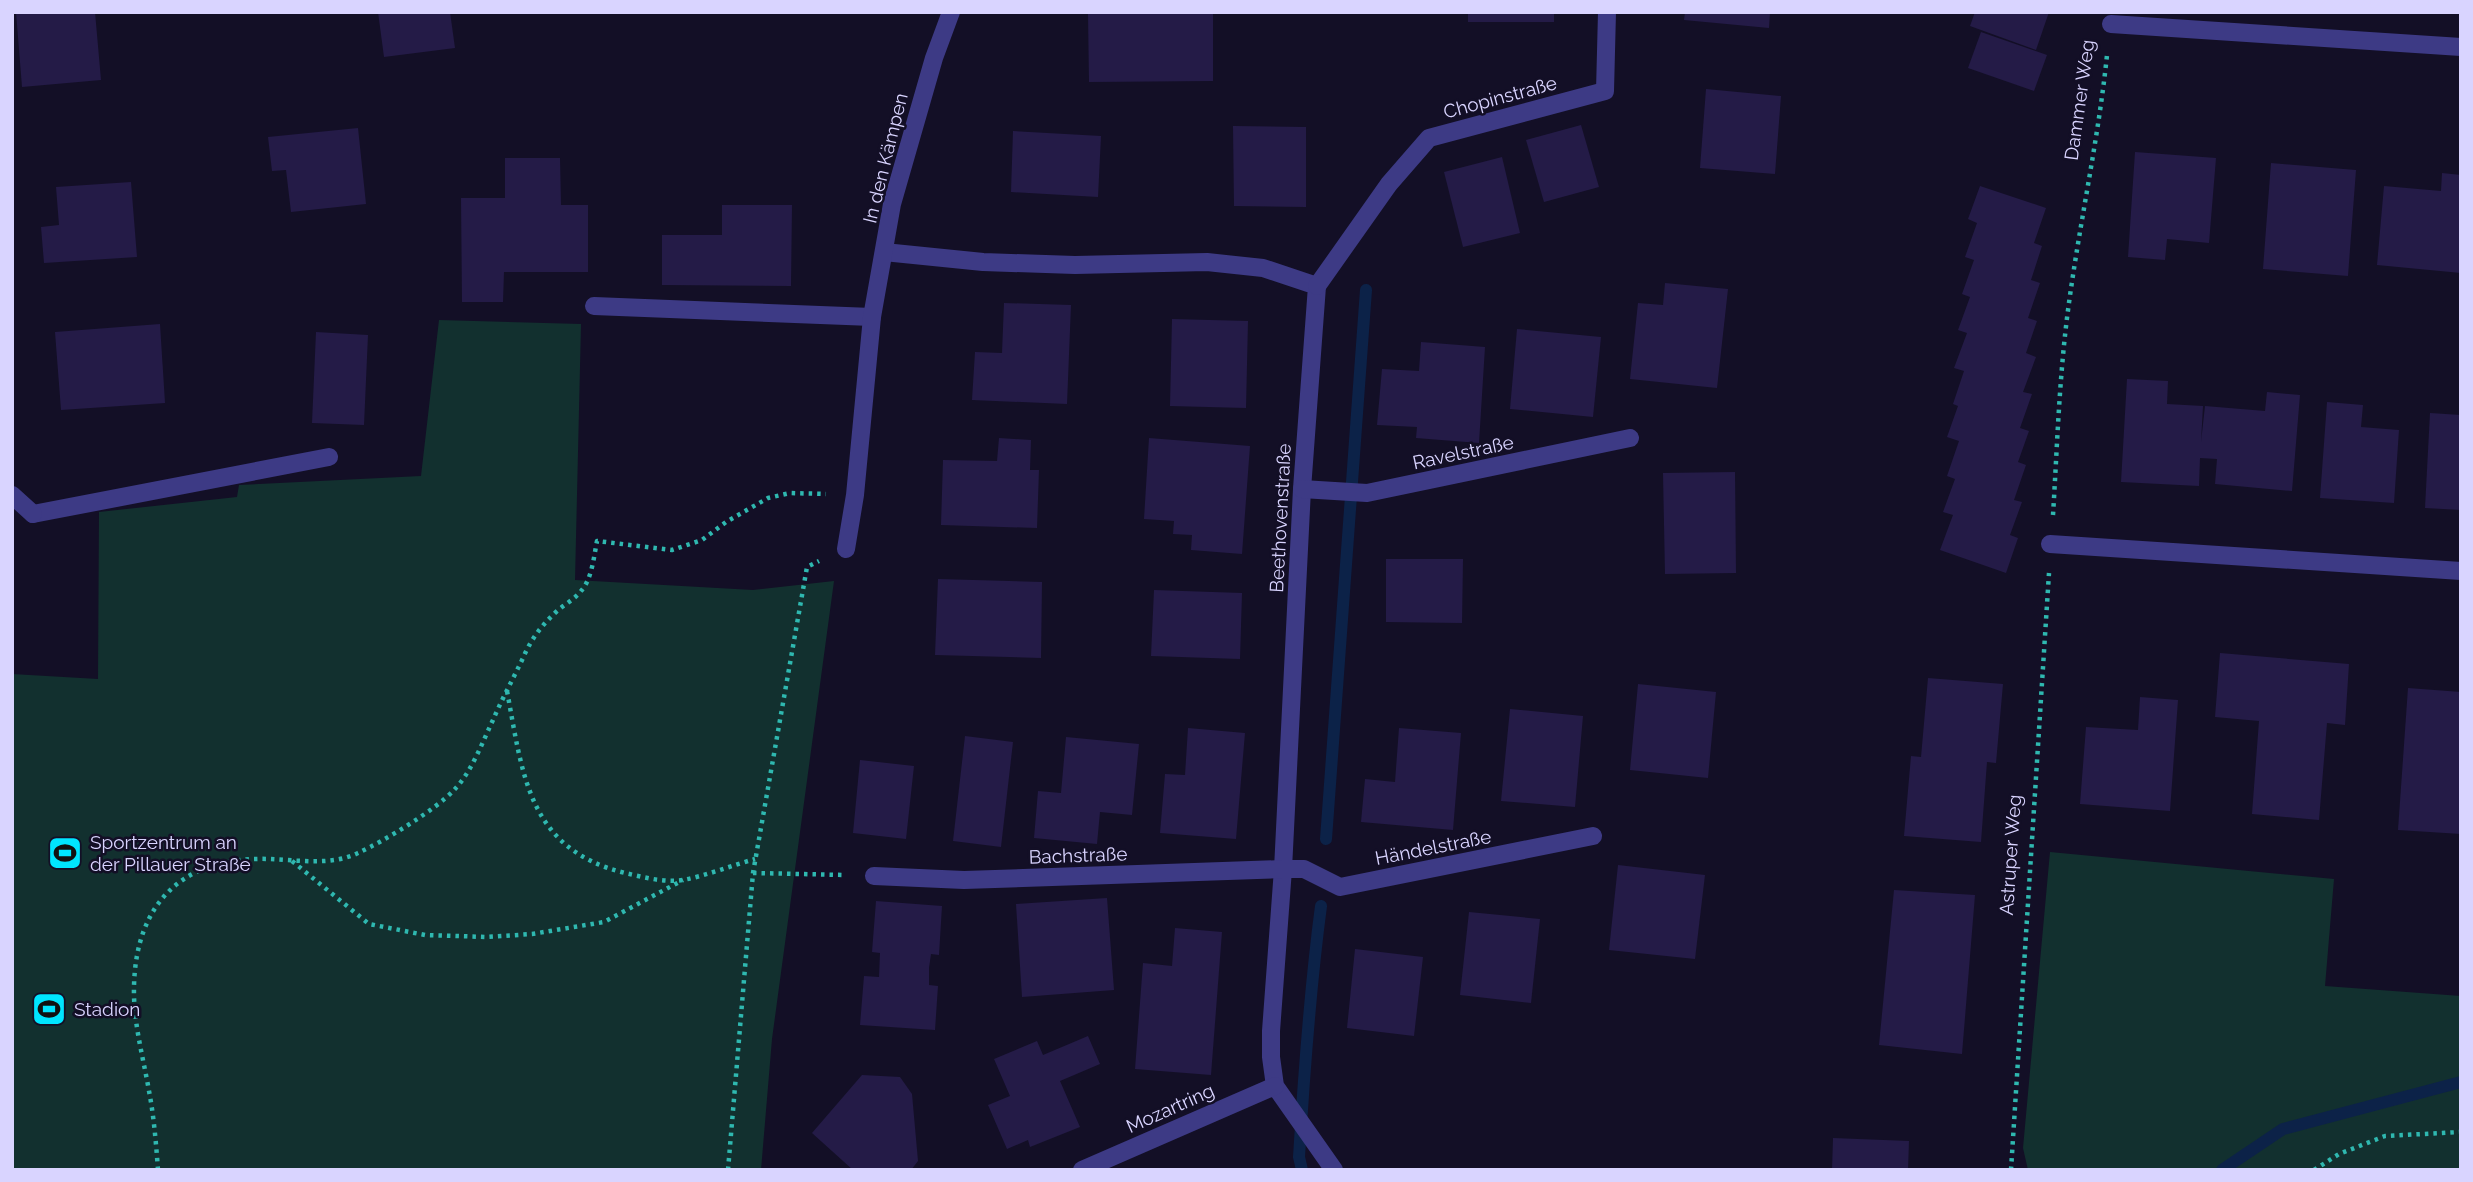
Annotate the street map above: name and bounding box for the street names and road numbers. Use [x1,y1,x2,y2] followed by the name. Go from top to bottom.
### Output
[2060,38,2098,162] street label: Dammer Weg
[1441,71,1559,123] street label: Chopinstraße
[858,91,912,225] street label: In den Kämpen
[1411,431,1515,473] street label: Ravelstraße
[1265,443,1295,593] street label: Beethovenstraße
[1995,794,2025,916] street label: Astruper Weg
[1373,825,1493,869] street label: Händelstraße
[1028,842,1128,868] street label: Bachstraße
[1123,1079,1217,1137] street label: Mozartring

